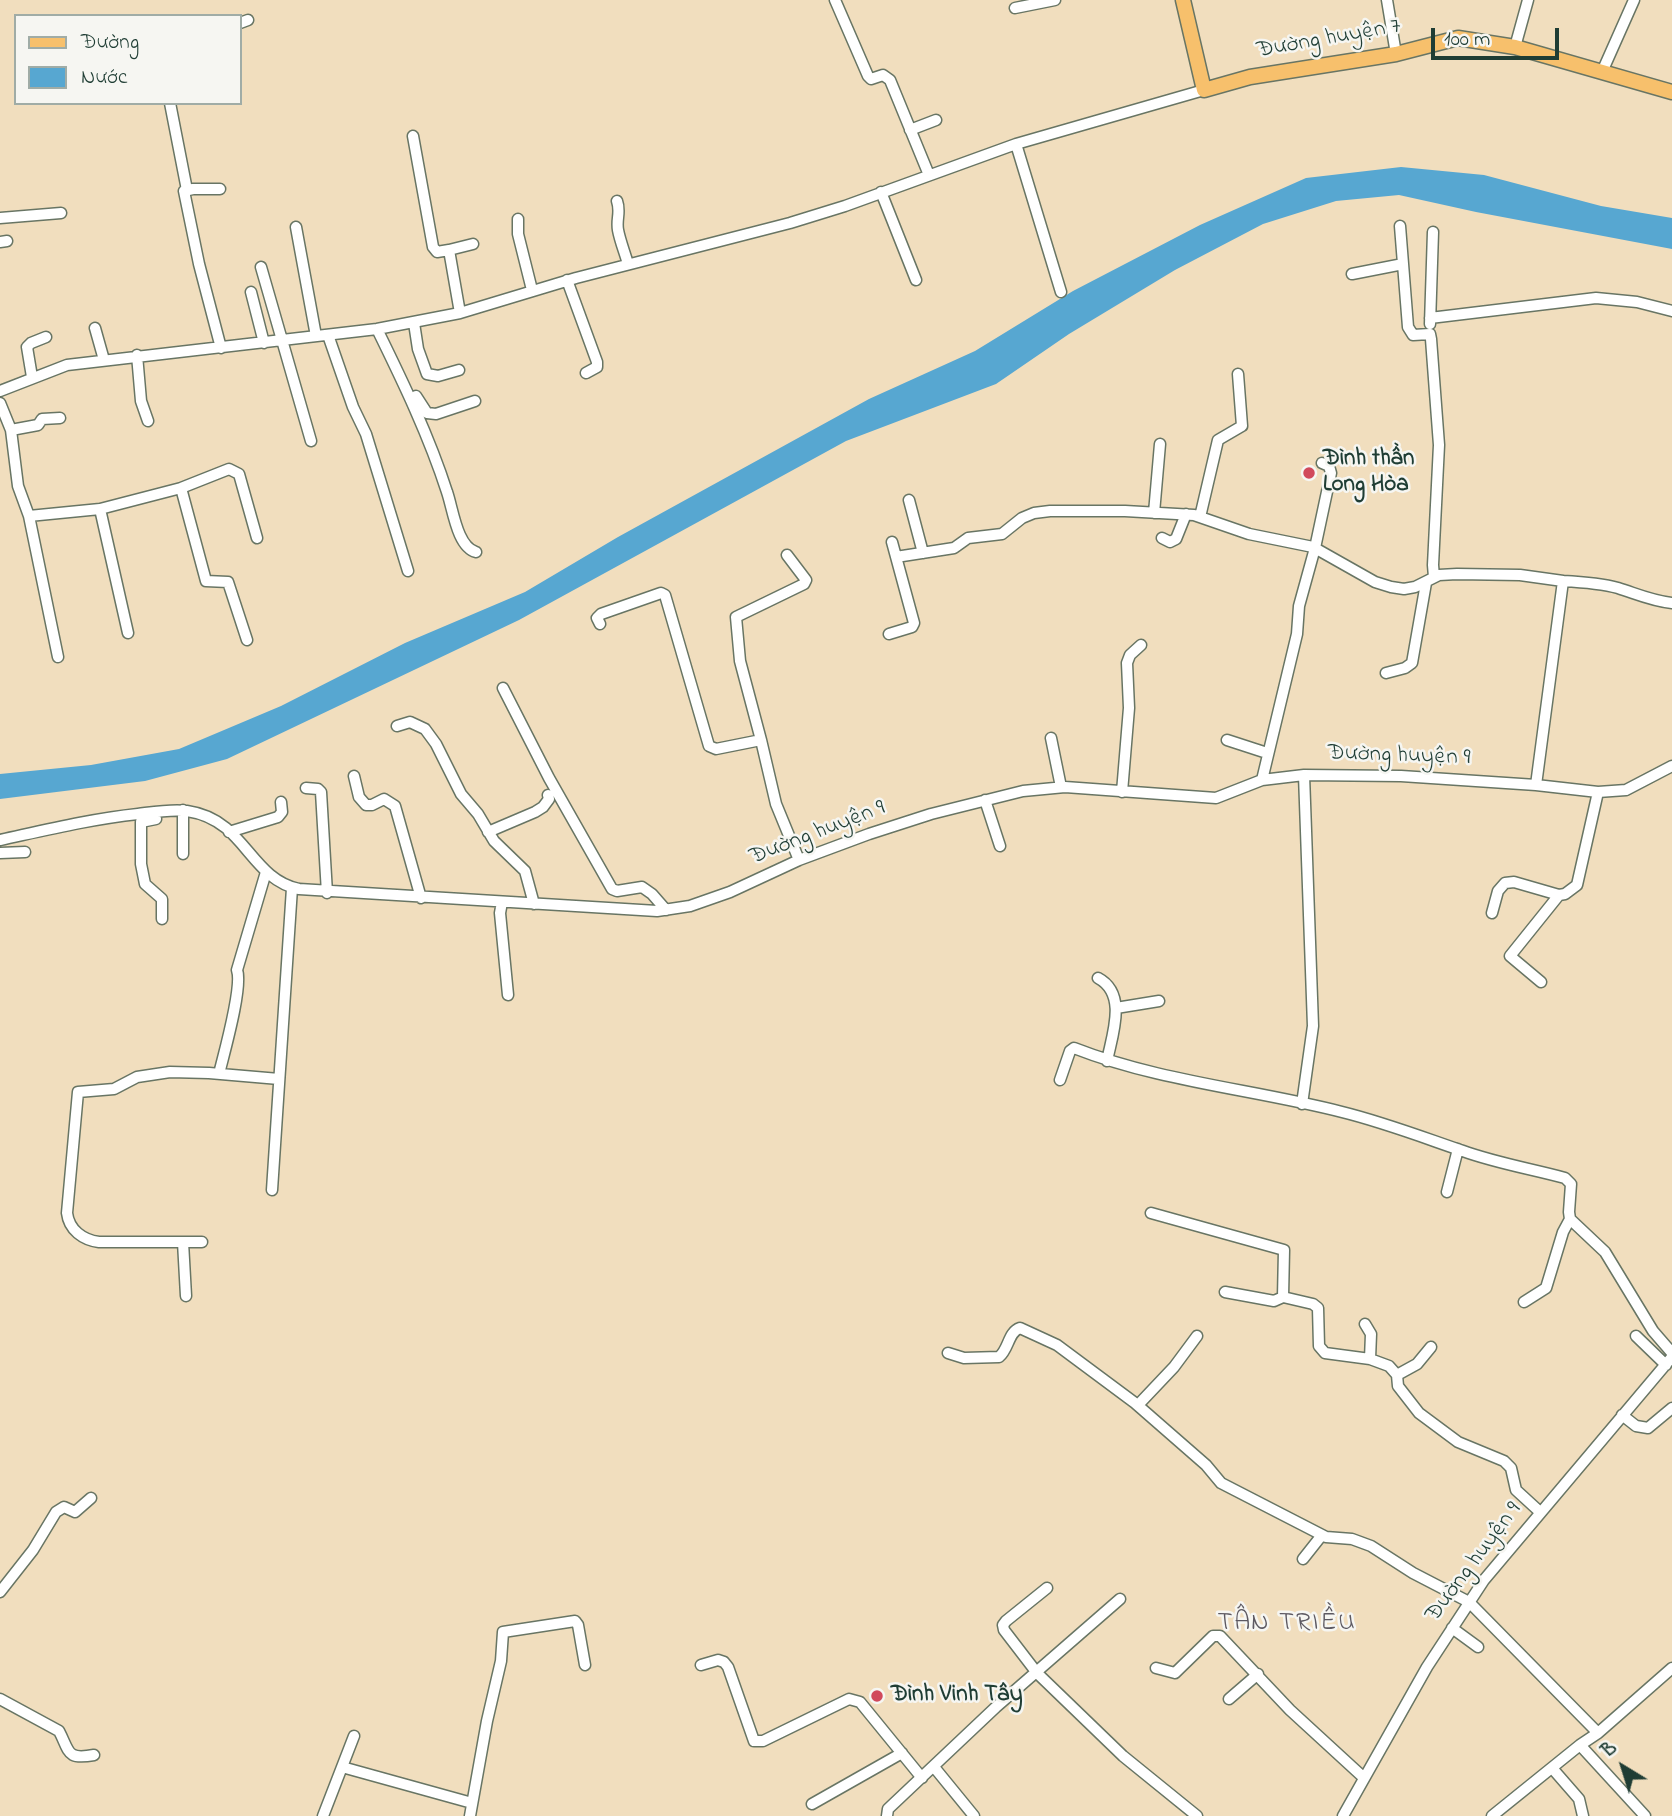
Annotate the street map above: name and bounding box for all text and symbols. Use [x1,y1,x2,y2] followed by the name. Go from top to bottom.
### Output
[14,14,242,105] legend
[1255,14,1403,66] street label: Đường huyện 7
[1434,14,1562,58] scale bar
[1444,25,1490,55] text: 100 m
[81,28,139,58] text: Đường
[81,63,127,93] text: Nước
[1323,446,1414,500] place label: Đình thần Long Hòa
[1301,465,1317,481] marker: Đình thần Long Hòa
[1327,741,1471,773] street label: Đường huyện 9
[746,796,890,872] street label: Đường huyện 9
[1421,1498,1529,1628] street label: Đường huyện 9
[1219,1609,1355,1641] district label: TÂN TRIỀU
[891,1682,1023,1710] place label: Đình Vinh Tây
[869,1688,885,1704] marker: Đình Vinh Tây
[1588,1732,1658,1802] north arrow
[1596,1735,1623,1765] text: B

